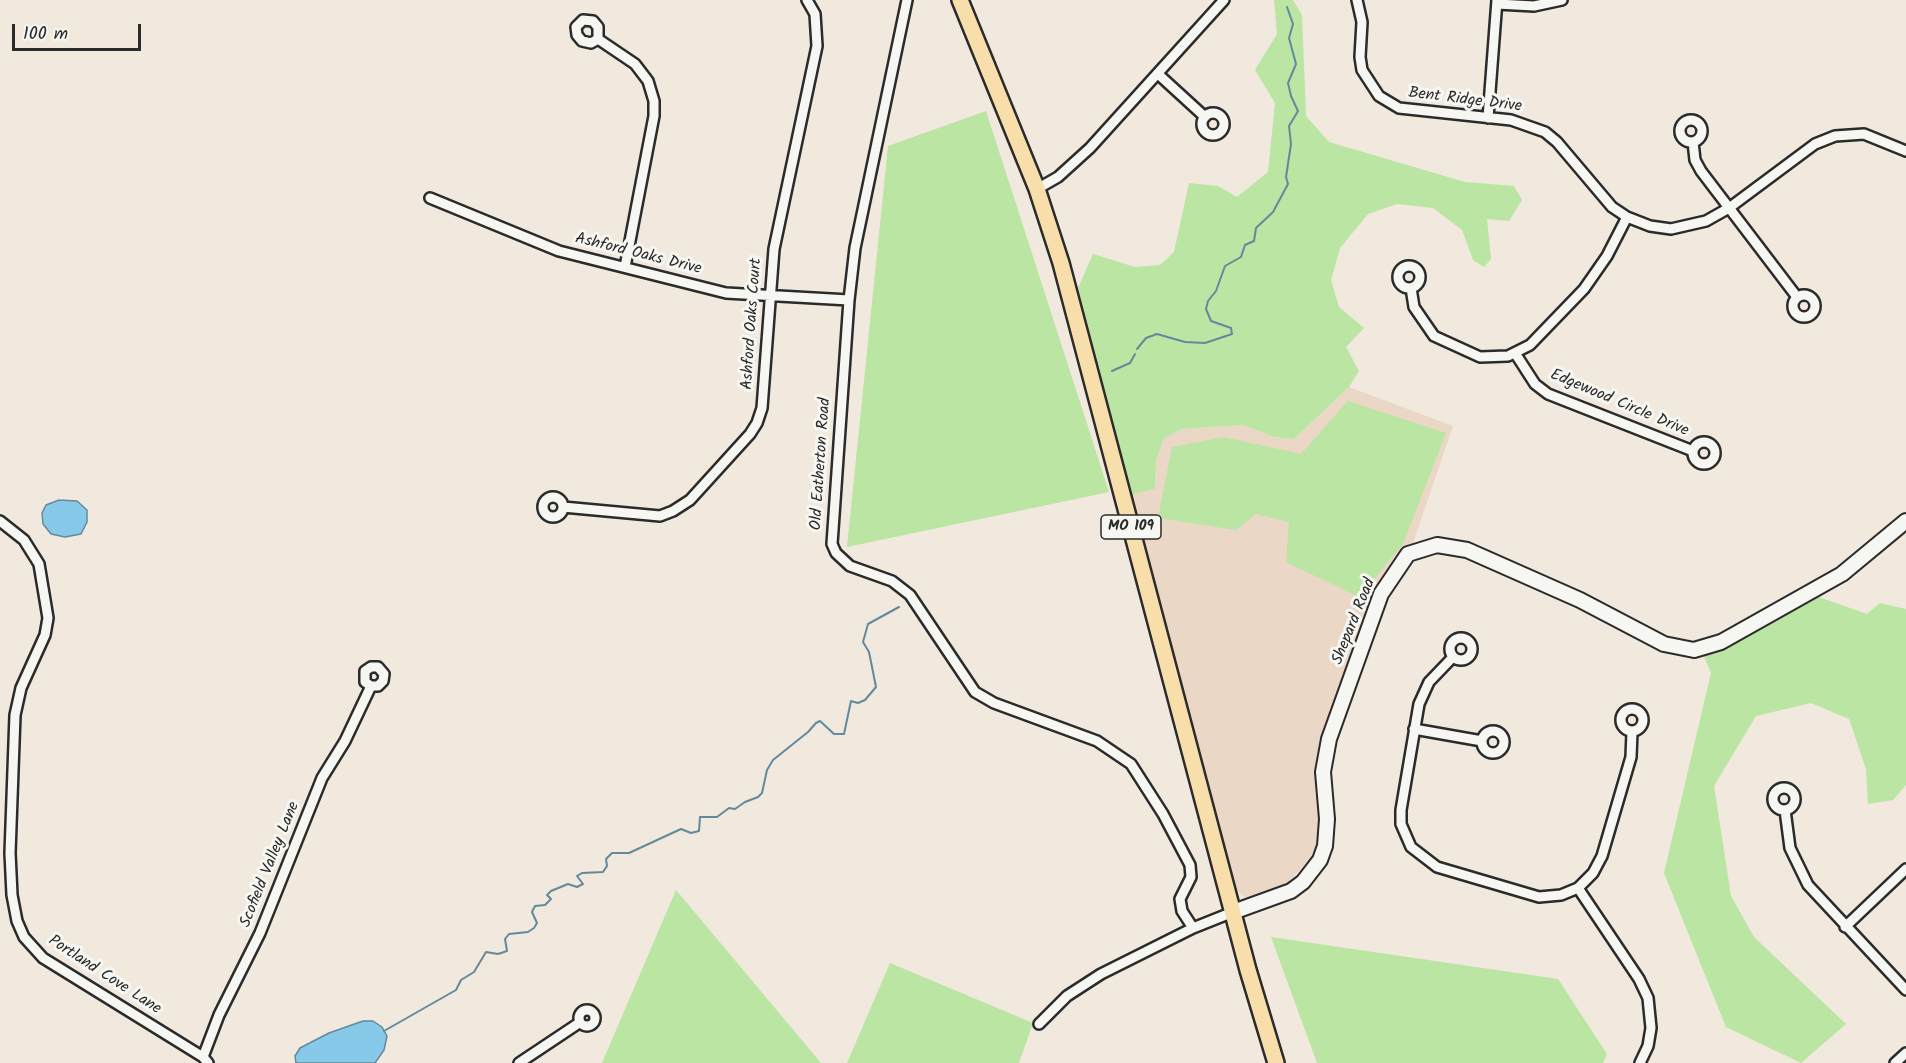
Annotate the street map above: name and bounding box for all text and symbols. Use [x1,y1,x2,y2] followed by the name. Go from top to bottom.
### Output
[15,12,144,50] scale bar
[23,20,68,49] text: 100 m
[1407,85,1523,117] street label: Bent Ridge Drive
[573,230,703,280] street label: Ashford Oaks Drive
[739,257,767,391] street label: Ashford Oaks Court
[1547,366,1691,442] street label: Edgewood Circle Drive
[808,397,836,531] street label: Old Eatherton Road
[1101,515,1161,539] road number: MO 109
[1329,576,1381,668] street label: Shepard Road
[237,799,305,931] street label: Scofield Valley Lane
[44,932,164,1020] street label: Portland Cove Lane

